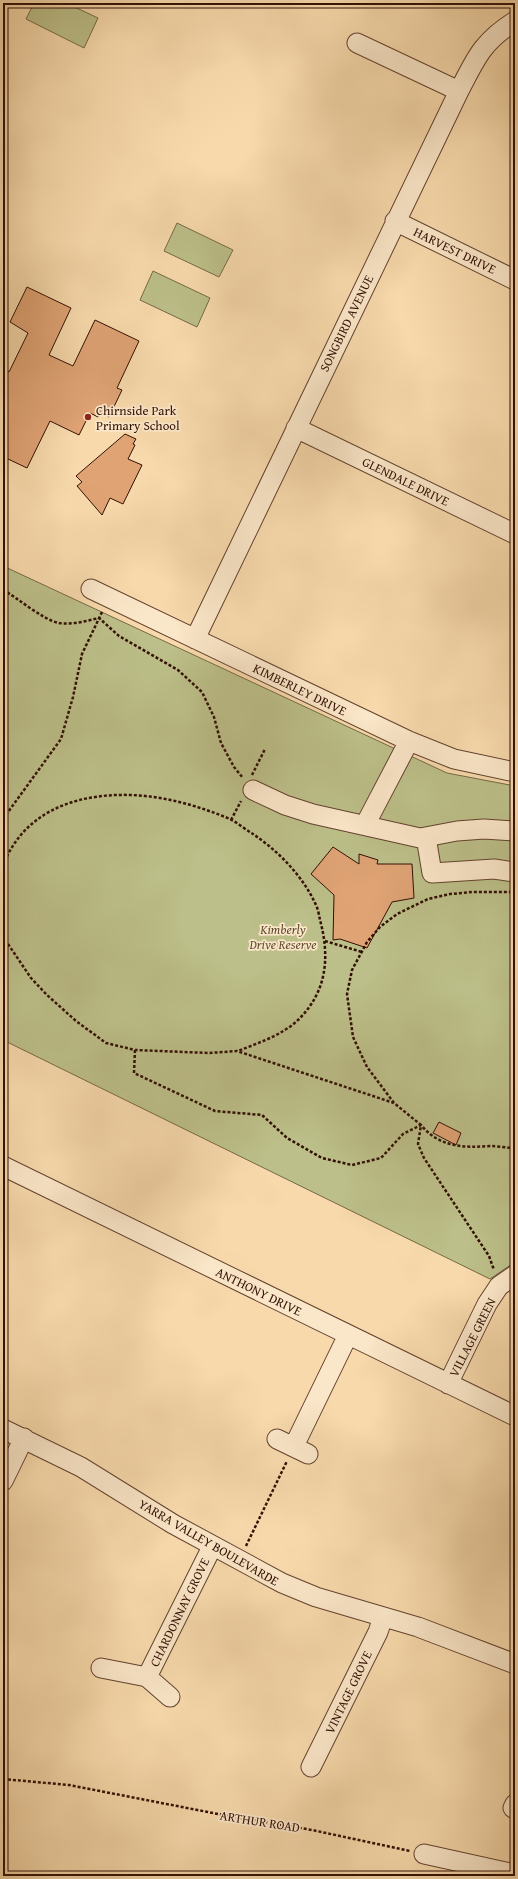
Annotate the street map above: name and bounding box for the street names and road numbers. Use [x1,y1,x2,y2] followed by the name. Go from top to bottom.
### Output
[410,222,500,279] street label: HARVEST DRIVE
[315,271,378,375] street label: SONGBIRD AVENUE
[359,452,453,511] street label: GLENDALE DRIVE
[250,659,350,720] street label: KIMBERLEY DRIVE
[212,1262,305,1321] street label: ANTHONY DRIVE
[444,1294,501,1380] street label: VILLAGE GREEN
[135,1494,283,1591] street label: YARRA VALLEY BOULEVARDE
[145,1554,214,1670] street label: CHARDONNAY GROVE
[320,1647,377,1737] street label: VINTAGE GROVE
[219,1806,301,1837] street label: ARTHUR ROAD

